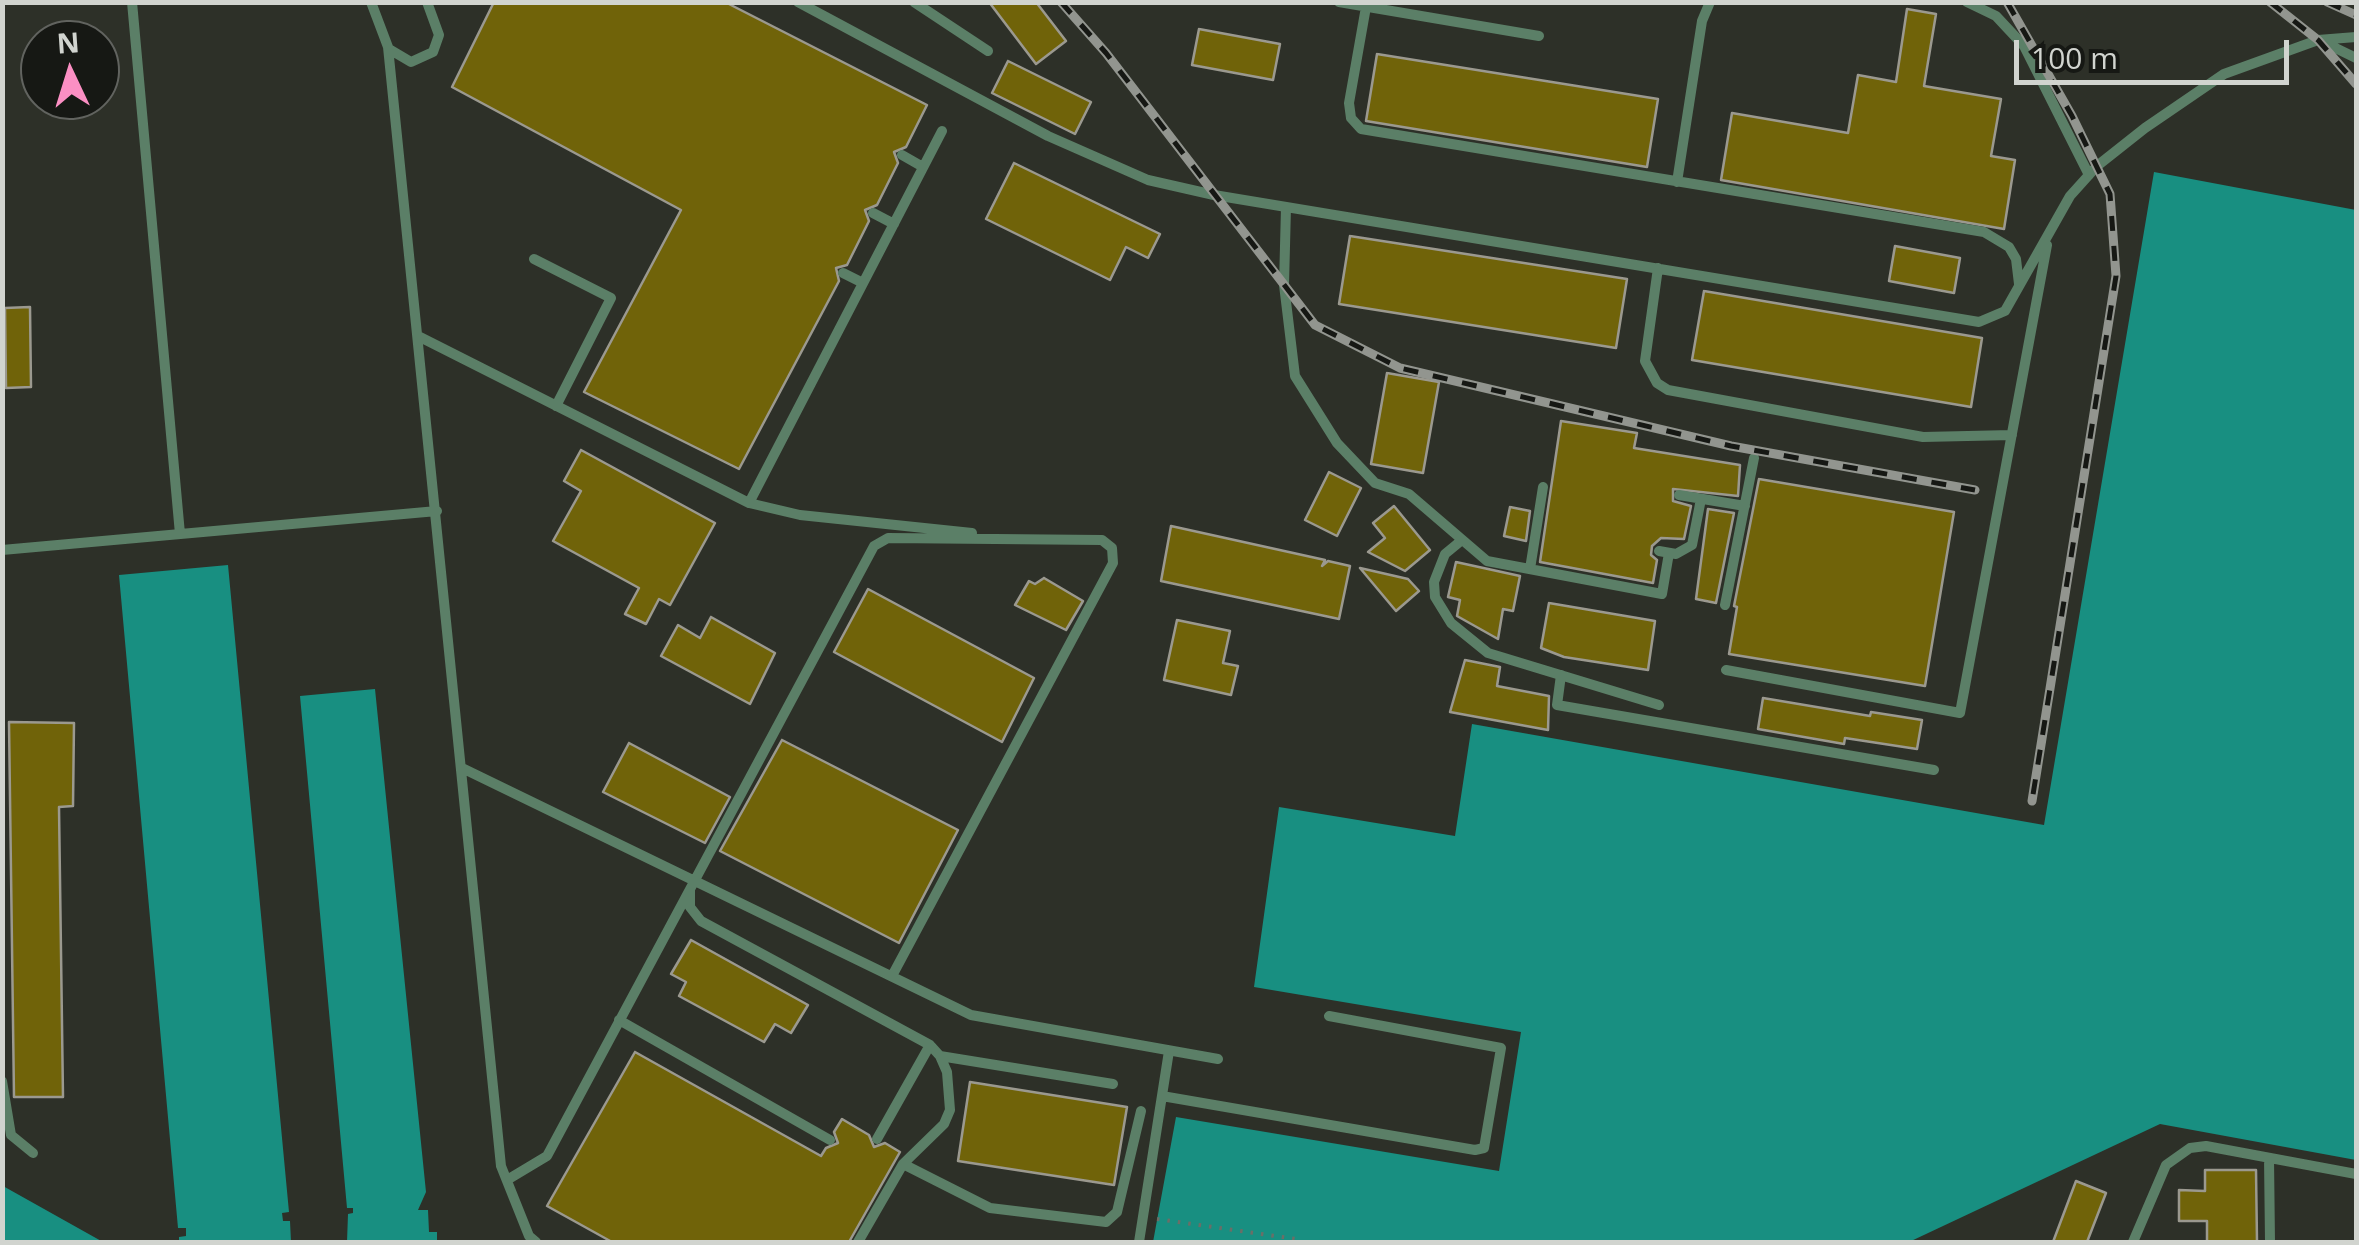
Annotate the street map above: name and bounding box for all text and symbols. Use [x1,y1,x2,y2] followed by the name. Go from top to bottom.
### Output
[20,20,120,120] north arrow
[2019,20,2294,82] scale bar
[55,22,81,62] text: N
[2031,37,2118,78] text: 100 m

